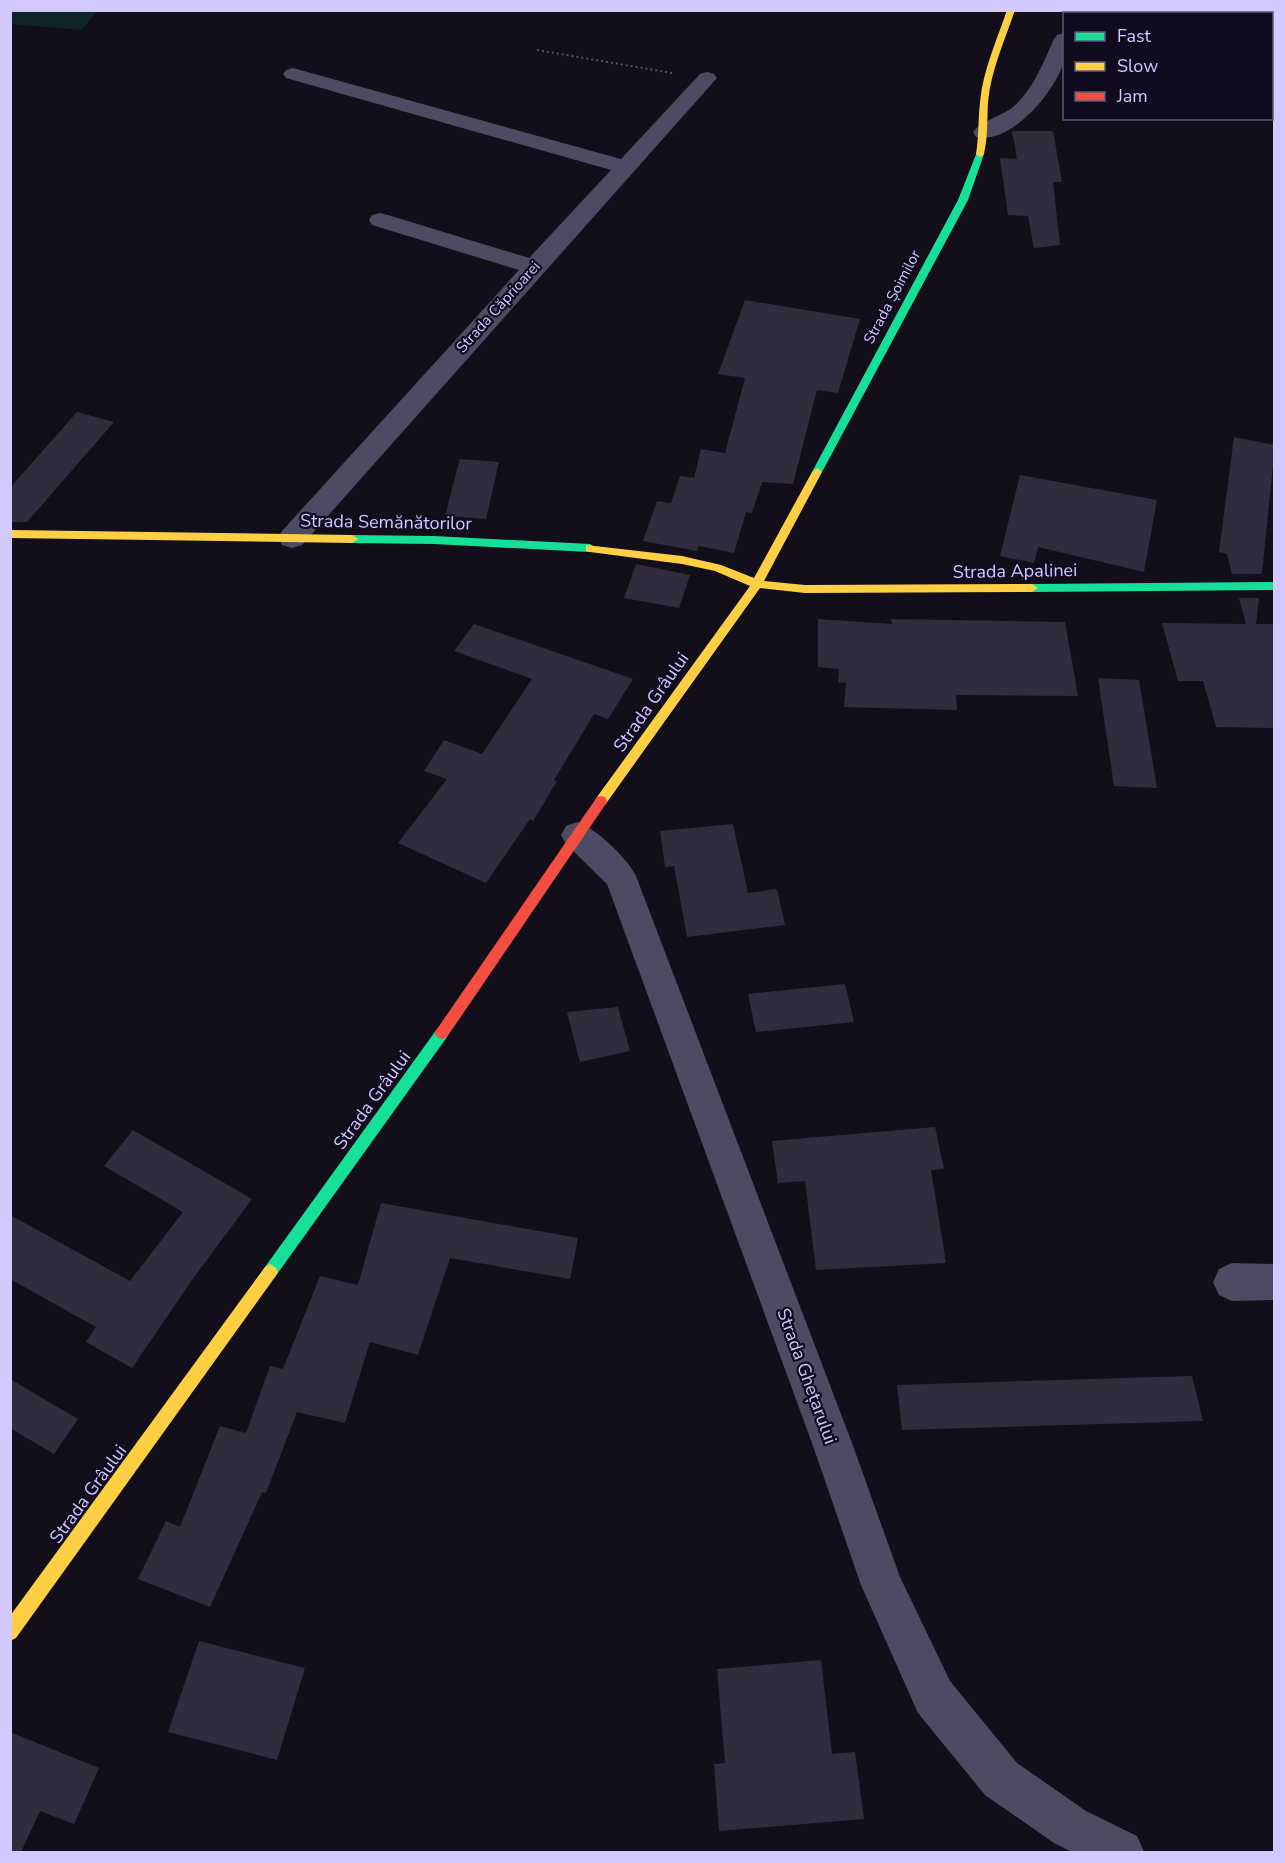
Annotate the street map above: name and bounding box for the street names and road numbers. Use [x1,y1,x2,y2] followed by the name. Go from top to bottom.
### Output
[859,246,925,347] street label: Strada Șoimilor
[452,257,544,357] street label: Strada Căprioarei
[300,509,473,536] street label: Strada Semănătorilor
[953,558,1077,584] street label: Strada Apalinei
[608,647,694,757] street label: Strada Grâului
[328,1046,416,1154] street label: Strada Grâului
[771,1305,843,1447] street label: Strada Ghețarului
[44,1440,132,1548] street label: Strada Grâului

